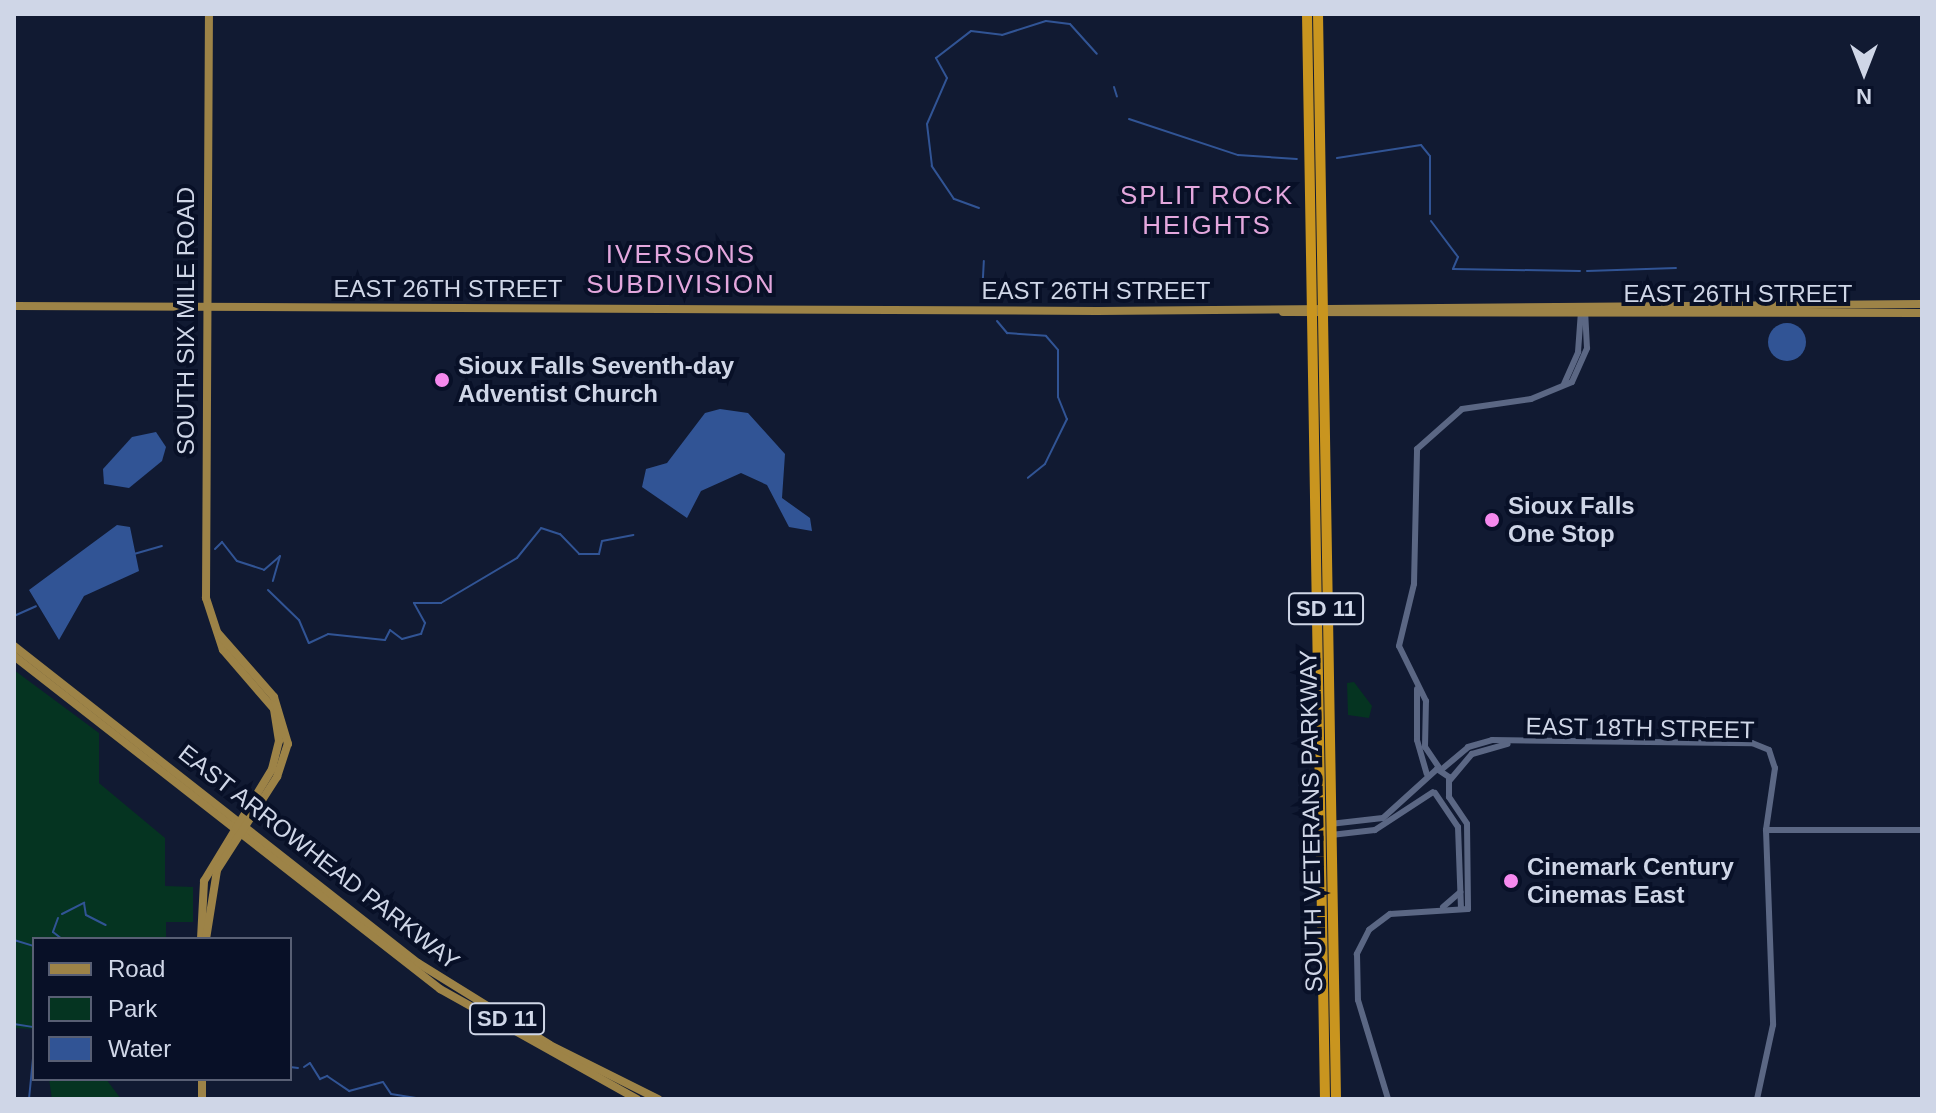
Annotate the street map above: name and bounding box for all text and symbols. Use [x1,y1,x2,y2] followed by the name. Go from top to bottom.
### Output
[1824,32,1904,112] north arrow
[1856,84,1872,109] text: N
[1120,180,1294,242] district label: SPLIT ROCK HEIGHTS
[172,187,200,455] street label: SOUTH SIX MILE ROAD
[586,239,776,300] district label: IVERSONS SUBDIVISION
[333,275,563,303] street label: EAST 26TH STREET
[981,277,1211,305] street label: EAST 26TH STREET
[1623,280,1853,308] street label: EAST 26TH STREET
[458,352,734,408] place label: Sioux Falls Seventh-day Adventist Church
[433,371,451,389] marker: Sioux Falls Seventh-day Adventist Church
[1508,492,1635,548] place label: Sioux Falls One Stop
[1483,511,1501,529] marker: Sioux Falls One Stop
[1288,591,1364,627] road number: SD 11
[1294,650,1328,992] street label: SOUTH VETERANS PARKWAY
[1525,712,1755,744] street label: EAST 18TH STREET
[172,738,466,976] street label: EAST ARROWHEAD PARKWAY
[1527,853,1734,909] place label: Cinemark Century Cinemas East
[1502,872,1520,890] marker: Cinemark Century Cinemas East
[32,937,292,1081] legend
[108,955,165,982] text: Road
[108,995,157,1022] text: Park
[469,1001,545,1037] road number: SD 11
[108,1035,171,1062] text: Water

